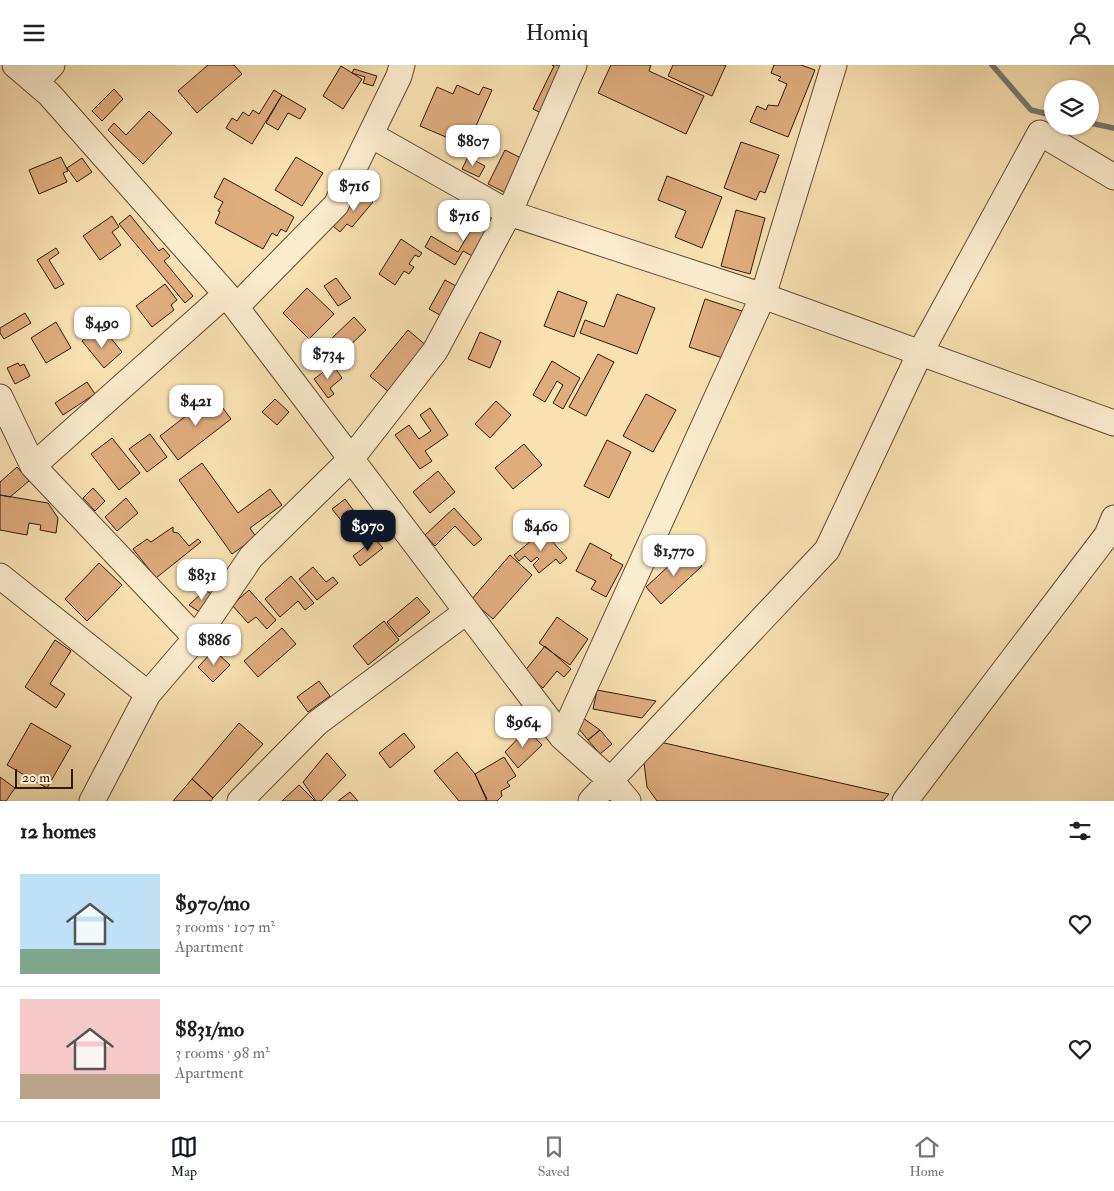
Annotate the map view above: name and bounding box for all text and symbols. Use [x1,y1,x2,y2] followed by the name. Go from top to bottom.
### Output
[20,19,48,47] icon: menu
[526,19,588,47] text: Homiq
[1066,19,1094,47] icon: person
[1044,80,1099,135] map controls
[1044,80,1099,135] button: layers
[443,124,503,167] pin: $807
[457,131,489,151] text: $807
[324,169,384,212] pin: $716
[339,176,369,196] text: $716
[434,199,494,242] pin: $716
[449,206,479,226] text: $716
[72,307,132,349] pin: $490
[85,313,119,333] text: $490
[298,337,358,380] pin: $734
[312,344,344,364] text: $734
[166,385,226,427] pin: $421
[180,391,212,411] text: $421
[338,509,398,552] pin: $970
[511,509,571,552] pin: $460
[352,516,384,536] text: $970
[524,516,558,536] text: $460
[633,535,715,577] pin: $1,770
[654,541,694,561] text: $1,770
[172,559,232,601] pin: $831
[188,565,216,585] text: $831
[184,623,244,666] pin: $886
[198,630,230,650] text: $886
[493,705,553,748] pin: $964
[506,712,540,732] text: $964
[15,766,72,789] scale bar
[22,769,50,786] text: 20 m
[1066,817,1094,845] icon: filters
[20,818,96,845] text: 12 homes
[175,890,250,917] text: $970/mo
[60,894,120,954] icon: home
[1066,910,1094,938] icon: heart
[175,917,275,937] text: 3 rooms · 107 m²
[175,937,243,957] text: Apartment
[175,1016,244,1043] text: $831/mo
[60,1019,120,1079] icon: home
[1066,1035,1094,1063] icon: heart
[175,1043,270,1063] text: 3 rooms · 98 m²
[175,1063,243,1083] text: Apartment
[170,1133,198,1180] tab: Map
[538,1133,570,1180] tab: Saved
[909,1133,944,1180] tab: Home

